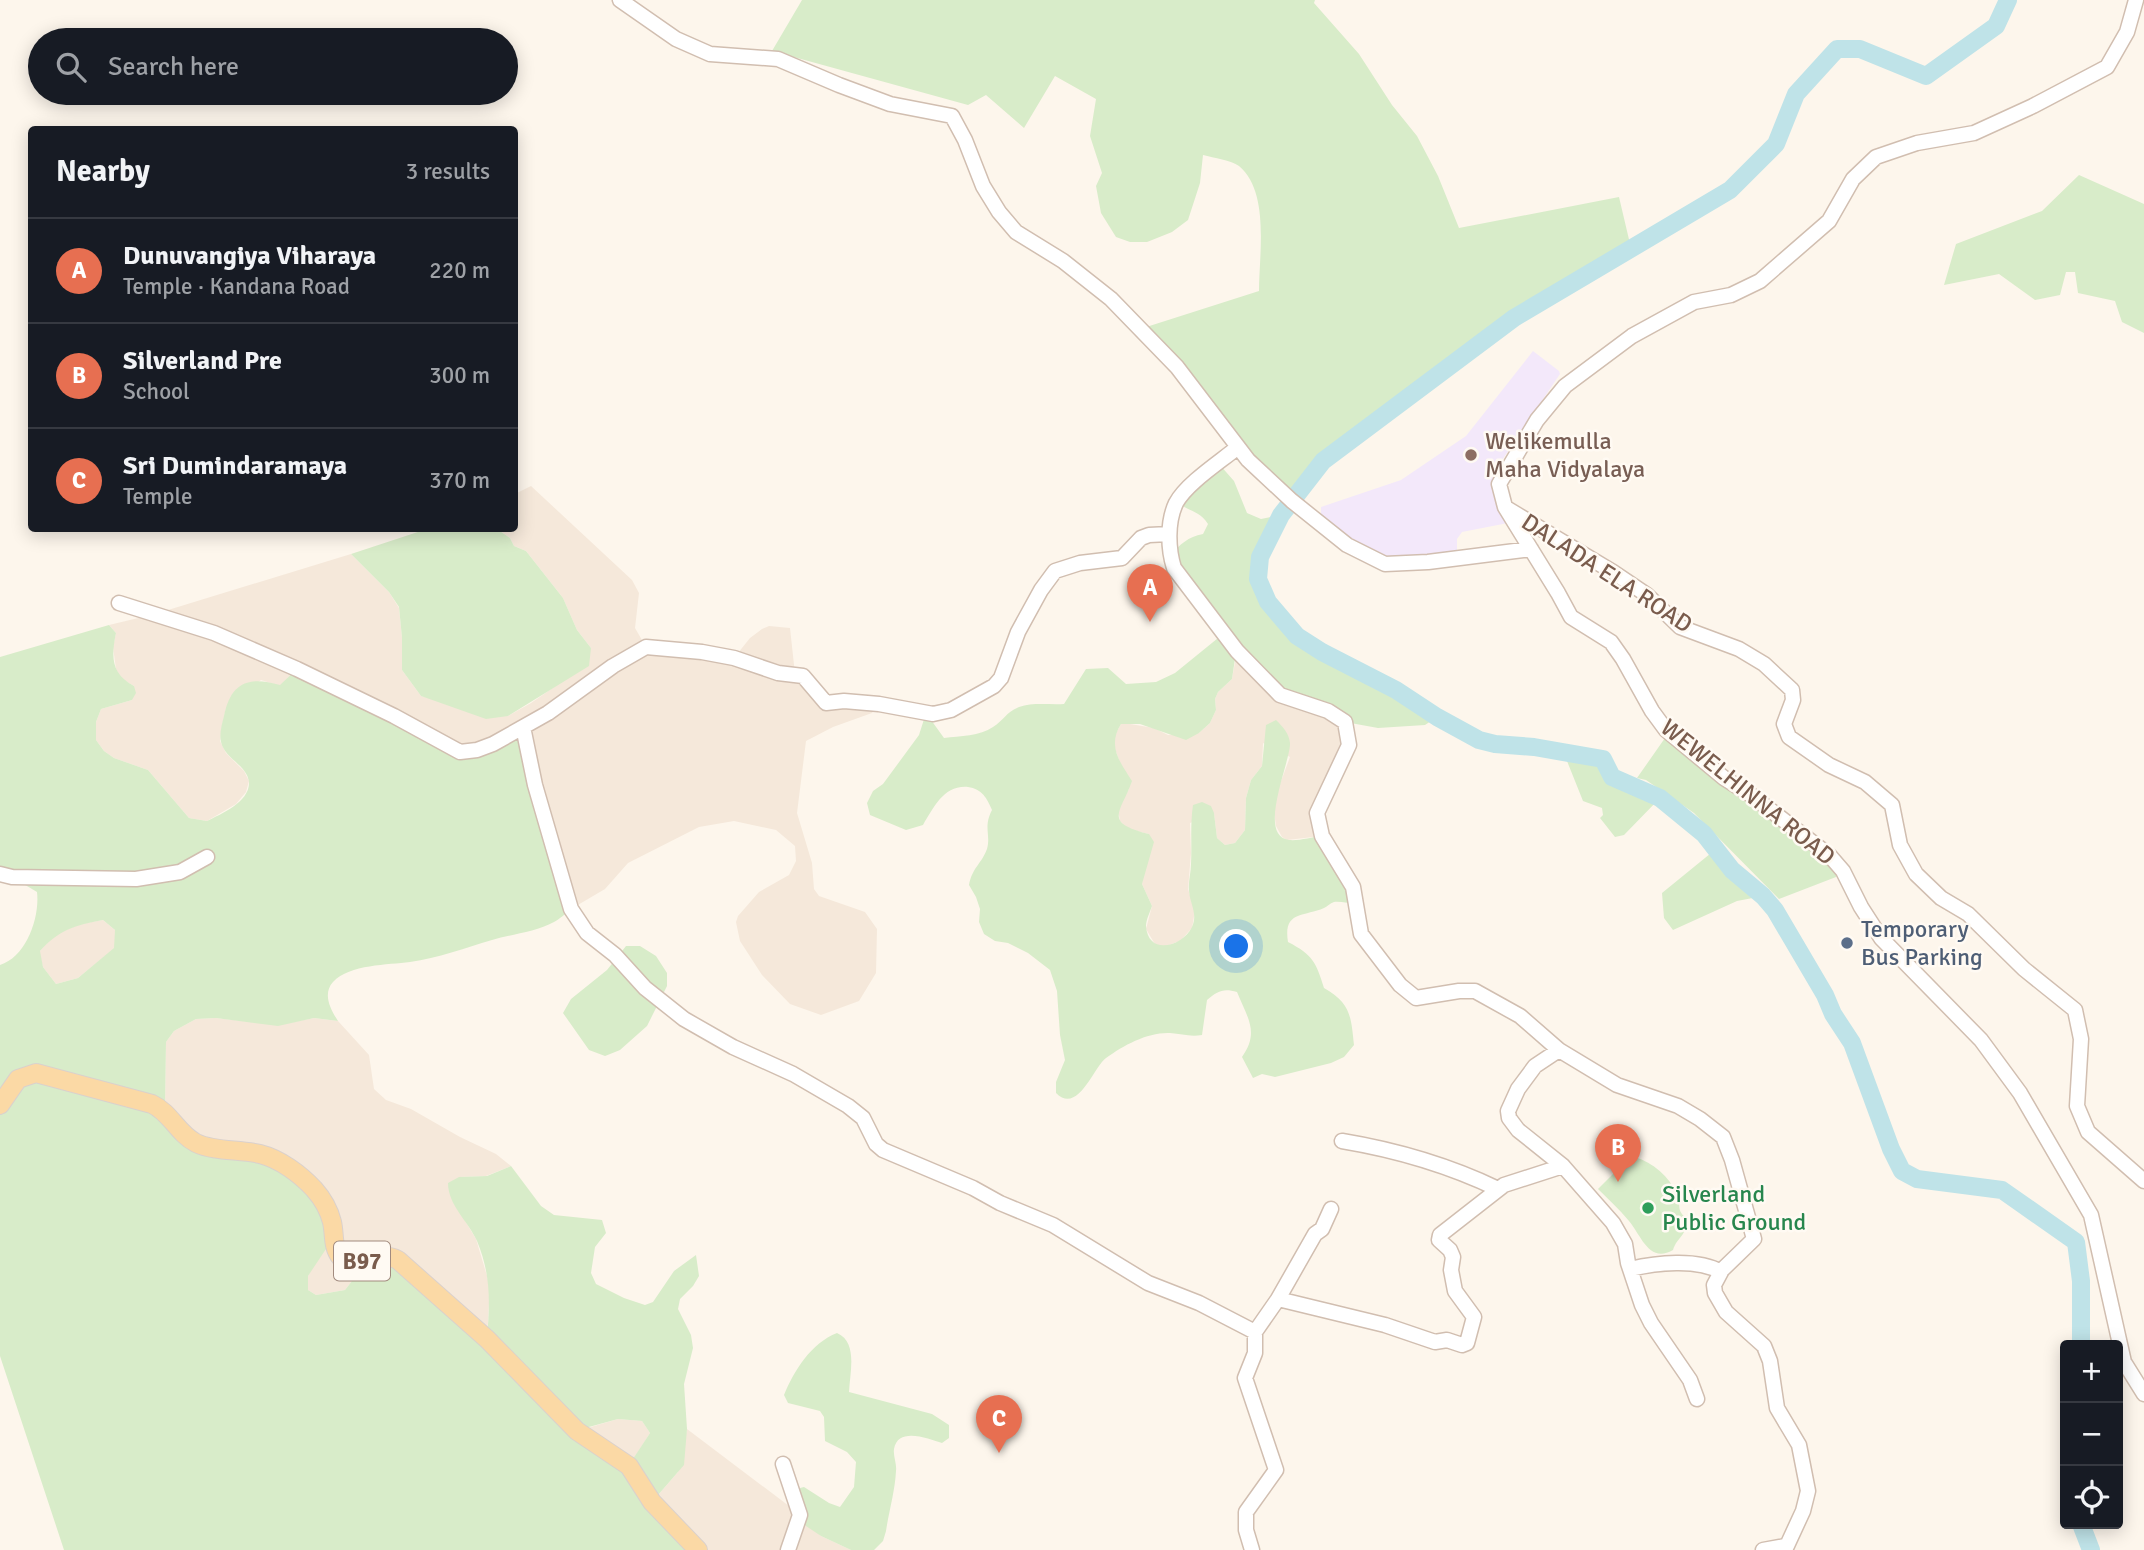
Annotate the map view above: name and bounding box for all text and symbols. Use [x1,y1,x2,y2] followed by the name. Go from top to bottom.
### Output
[28,28,518,105] search box
[52,48,90,86] icon: search
[108,51,239,83] text: Search here
[56,153,150,190] text: Nearby
[406,157,490,186] text: 3 results
[123,240,376,272] text: Dunuvangiya Viharaya
[72,256,86,285] text: A
[429,256,490,285] text: 220 m
[123,272,350,301] text: Temple · Kandana Road
[123,345,282,377] text: Silverland Pre
[72,361,86,390] text: B
[429,361,490,390] text: 300 m
[123,377,190,406] text: School
[1485,426,1645,484] place label: Welikemulla Maha Vidyalaya
[1463,447,1479,463] marker: Welikemulla Maha Vidyalaya
[123,450,347,482] text: Sri Dumindaramaya
[72,466,86,495] text: C
[429,466,490,495] text: 370 m
[123,482,192,511] text: Temple
[1516,507,1698,639] street label: DALADA ELA ROAD
[1127,564,1173,622] pin: A
[1655,712,1841,872] street label: WEWELHINNA ROAD
[1861,914,1983,972] place label: Temporary Bus Parking
[1219,929,1253,963] your location
[1839,935,1855,951] marker: Temporary Bus Parking
[1595,1124,1641,1182] pin: B
[1662,1179,1806,1237] place label: Silverland Public Ground
[1640,1200,1656,1216] marker: Silverland Public Ground
[334,1242,390,1280] road number: B97
[2060,1340,2123,1529] map controls
[2060,1340,2123,1403] button: +
[976,1395,1022,1453] pin: C
[2060,1403,2123,1466] button: −
[2060,1466,2123,1529] button: locate

